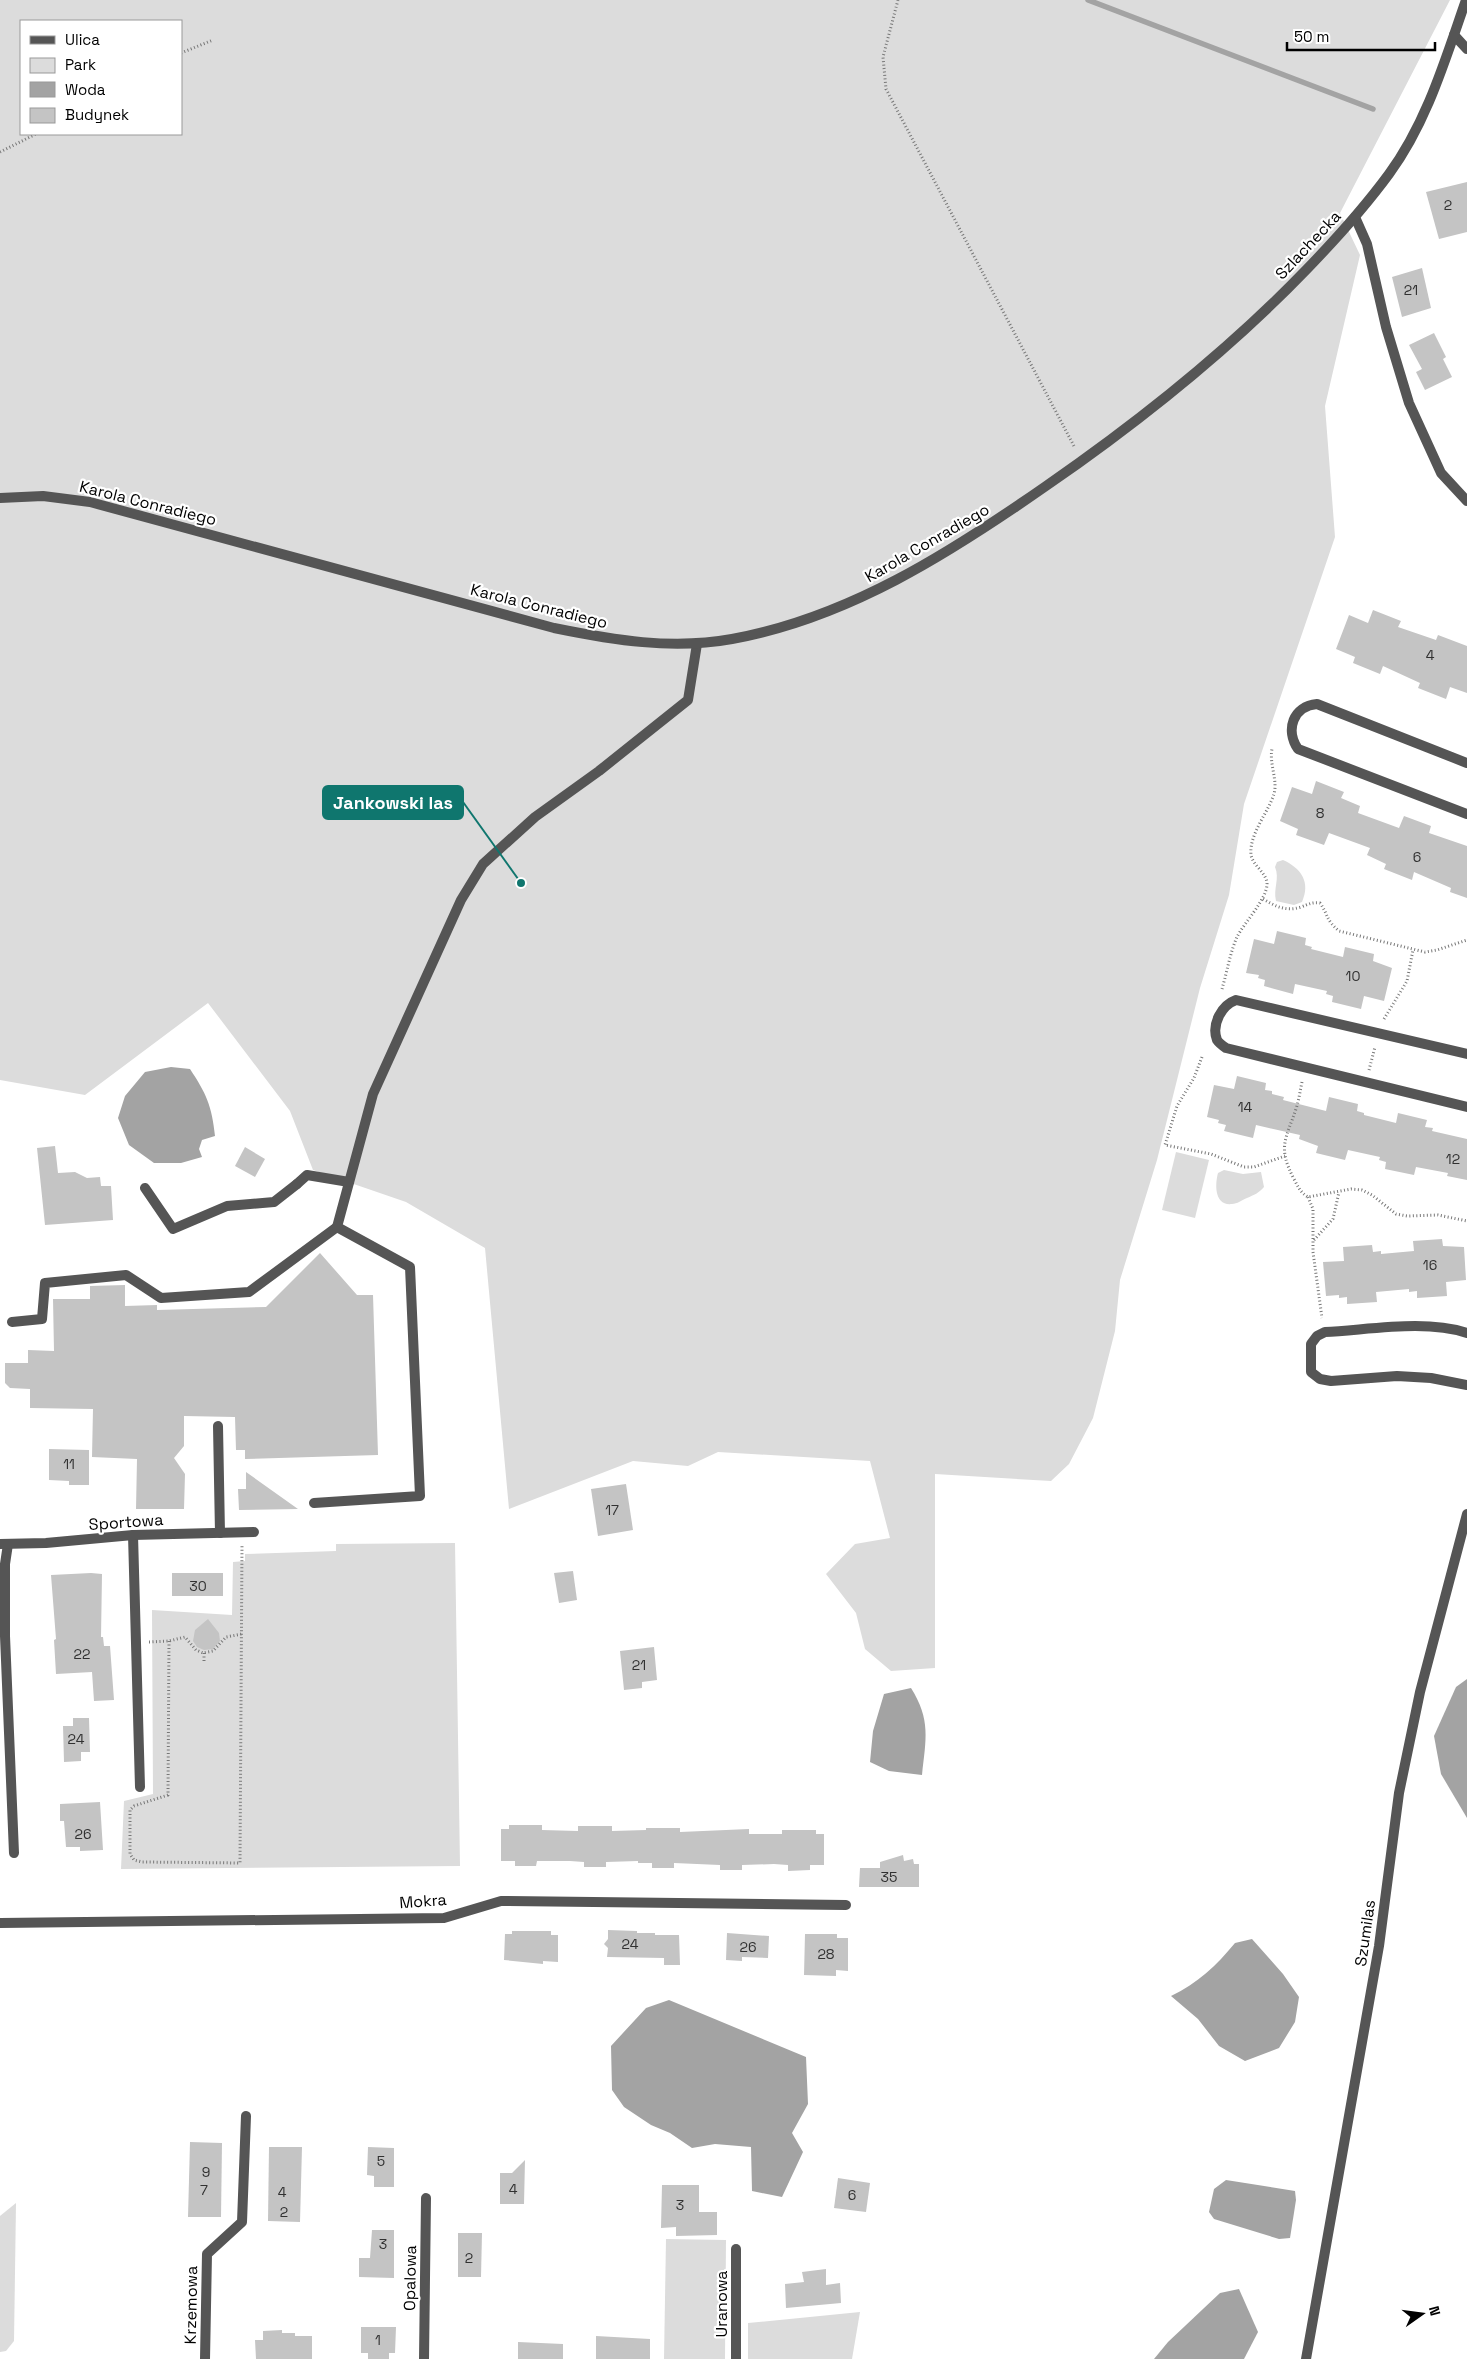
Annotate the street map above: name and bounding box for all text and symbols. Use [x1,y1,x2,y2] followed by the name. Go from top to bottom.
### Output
[20,20,182,135] legend
[1287,20,1434,52] scale bar
[1294,27,1329,46] text: 50 m
[65,30,100,49] text: Ulica
[65,55,96,74] text: Park
[65,80,106,99] text: Woda
[65,105,129,124] text: Budynek
[1444,196,1452,214] house number: 2
[1271,206,1345,284] street label: Szlachecka
[1404,281,1418,299] house number: 21
[77,476,219,530] street label: Karola Conradiego
[861,499,993,587] street label: Karola Conradiego
[468,579,610,633] street label: Karola Conradiego
[1426,646,1435,664] house number: 4
[323,786,463,819] callout: Jankowski las
[333,791,453,814] text: Jankowski las
[1316,804,1325,822] house number: 8
[1413,848,1421,866] house number: 6
[1346,967,1360,985] house number: 10
[1238,1098,1253,1116] house number: 14
[1446,1150,1460,1168] house number: 12
[1423,1256,1437,1274] house number: 16
[63,1455,75,1473] house number: 11
[605,1501,619,1519] house number: 17
[88,1509,164,1535] street label: Sportowa
[189,1577,207,1595] house number: 30
[74,1645,90,1663] house number: 22
[632,1656,646,1674] house number: 21
[68,1730,85,1748] house number: 24
[74,1825,92,1843] house number: 26
[881,1868,897,1886] house number: 35
[399,1889,447,1913] street label: Mokra
[1350,1898,1380,1968] street label: Szumilas
[622,1935,639,1953] house number: 24
[739,1938,757,1956] house number: 26
[817,1945,835,1963] house number: 28
[377,2152,385,2170] house number: 5
[202,2163,210,2181] house number: 9
[509,2180,518,2198] house number: 4
[200,2181,208,2199] house number: 7
[278,2183,287,2201] house number: 4
[848,2186,856,2204] house number: 6
[676,2196,684,2214] house number: 3
[280,2203,288,2221] house number: 2
[379,2235,387,2253] house number: 3
[399,2245,421,2311] street label: Opalowa
[465,2249,473,2267] house number: 2
[180,2265,202,2345] street label: Krzemowa
[711,2270,732,2338] street label: Uranowa
[1397,2289,1447,2339] north arrow
[1425,2304,1444,2318] text: N
[375,2331,381,2349] house number: 1

